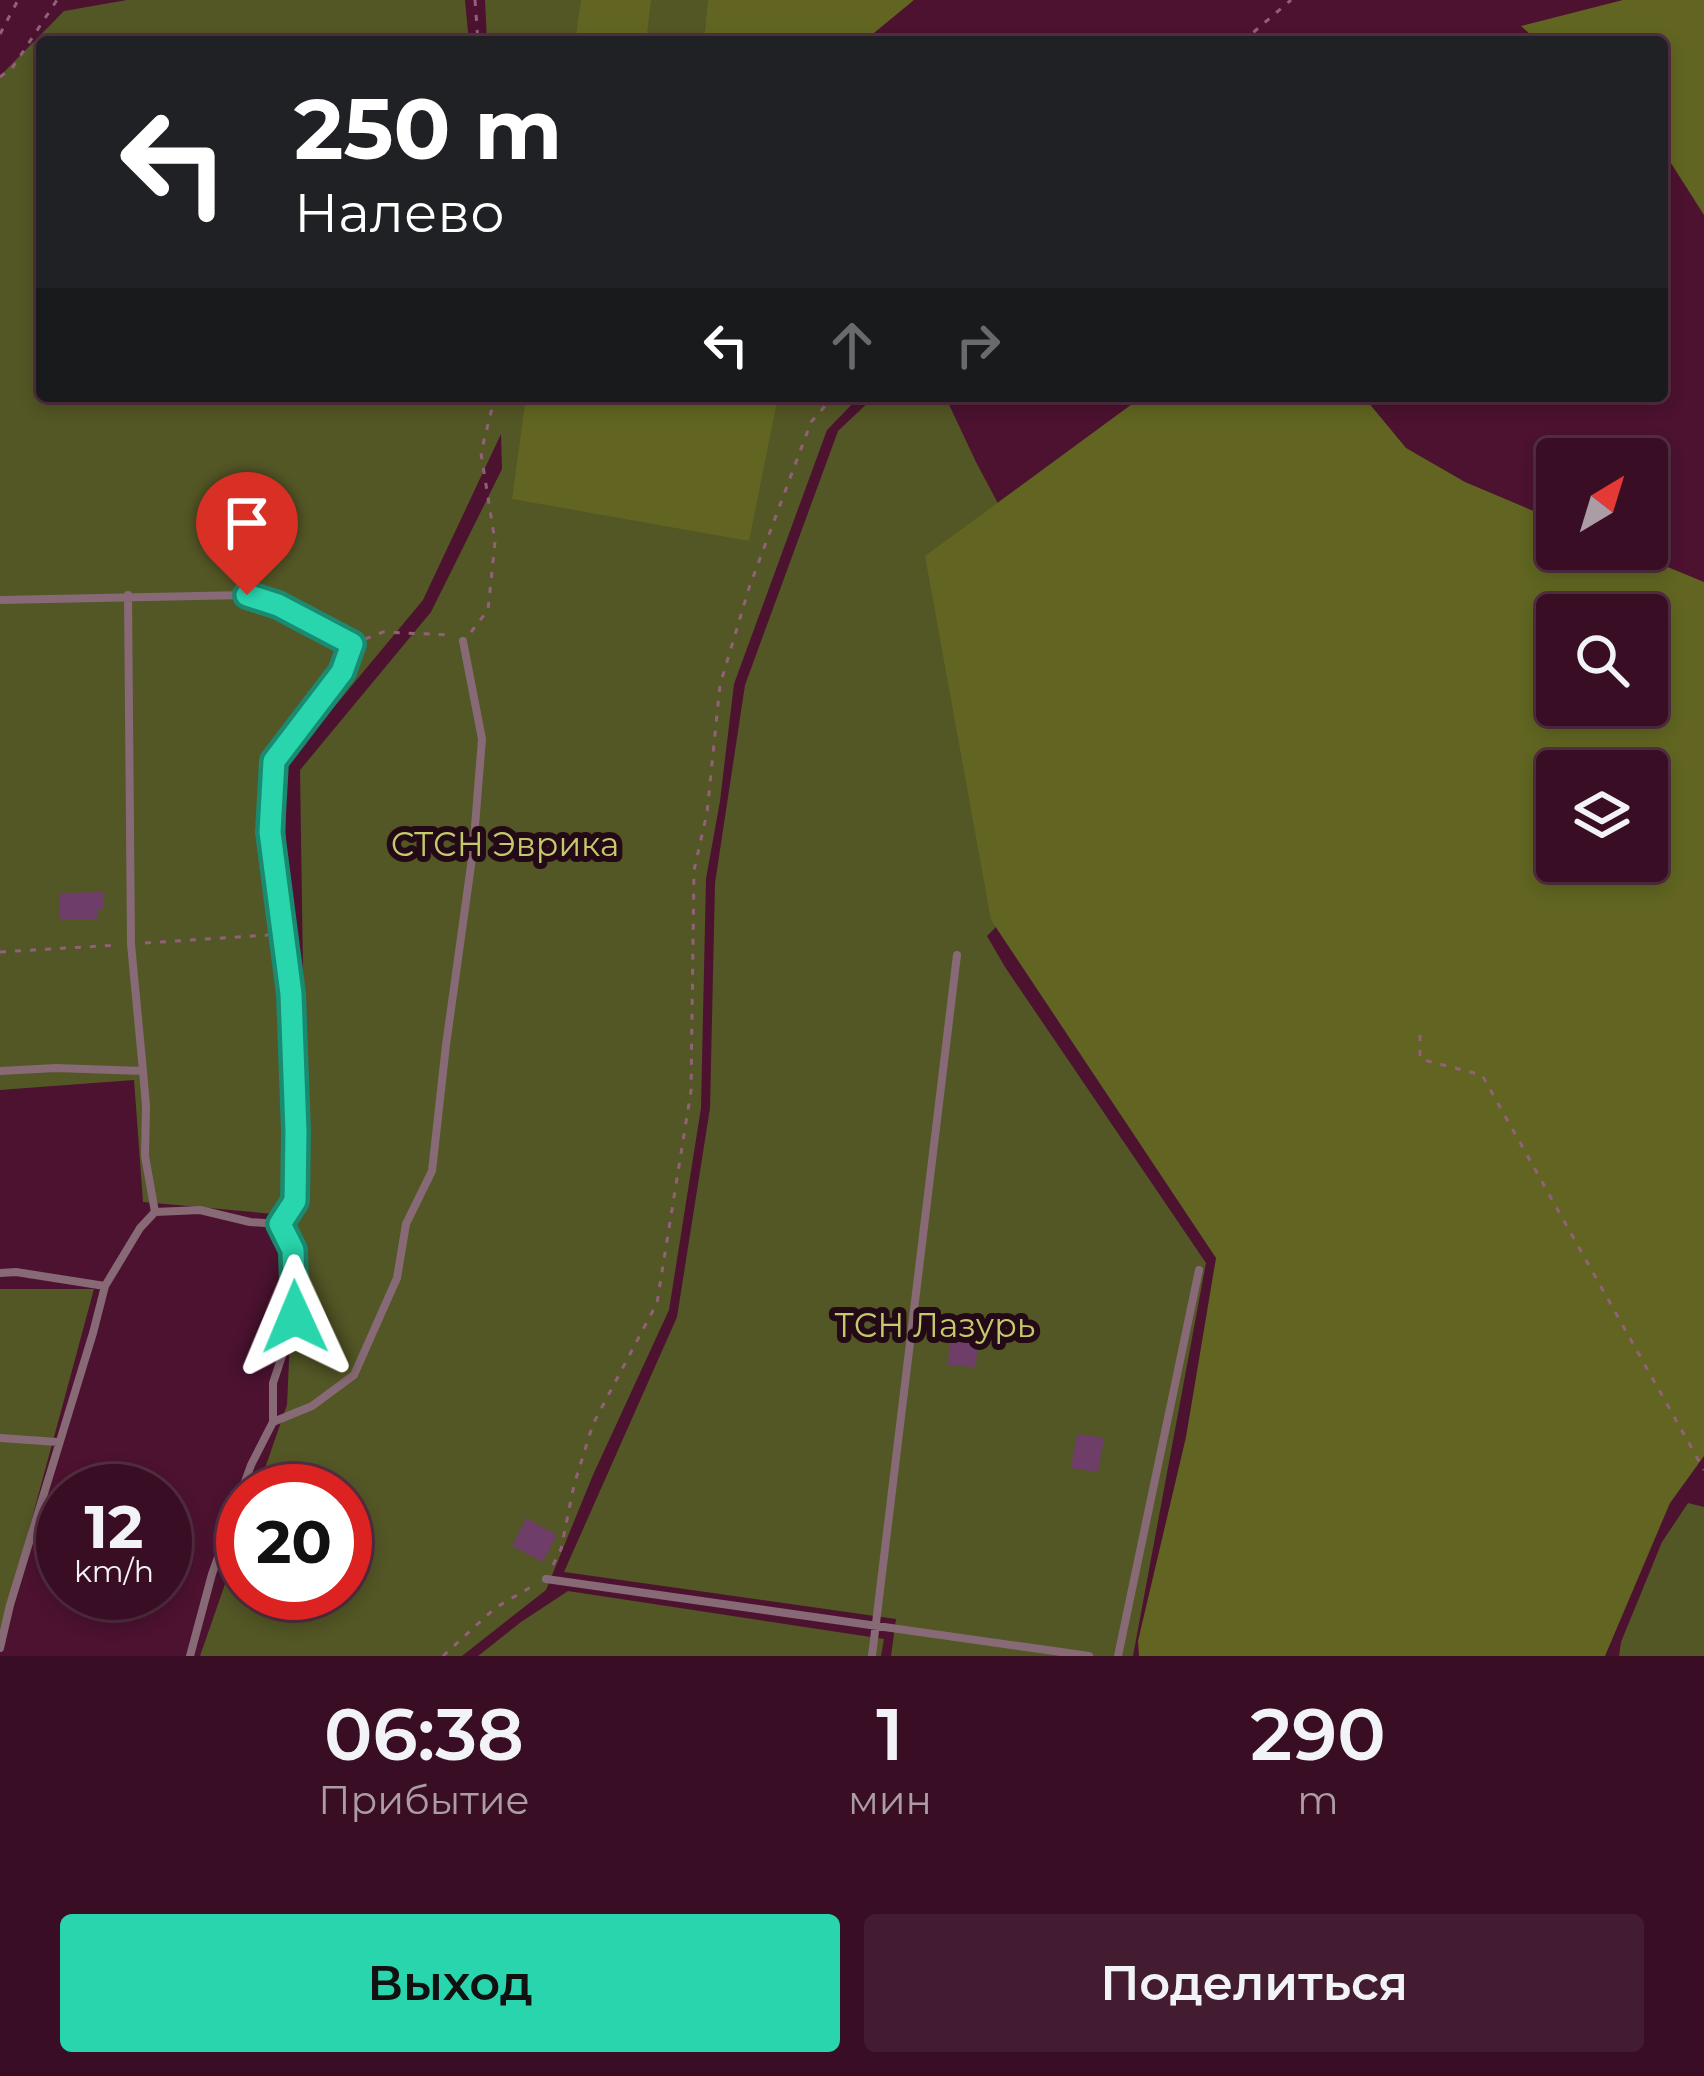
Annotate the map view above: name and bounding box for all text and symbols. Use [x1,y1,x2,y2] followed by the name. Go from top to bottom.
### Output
[294,78,562,180] text: 250 m
[96,84,252,240] icon: left
[294,180,505,246] text: Налево
[693,312,759,378] icon: left
[819,312,885,378] icon: ahead
[945,312,1011,378] icon: right
[1536,438,1668,570] north arrow
[1536,438,1668,882] map controls
[196,472,298,595] pin
[214,490,280,556] icon: arrive
[1536,594,1668,726] button: search
[1536,750,1668,882] button: layers
[391,824,619,864] park label: СТСН Эврика
[232,1254,358,1380] position arrow
[835,1305,1035,1345] park label: ТСН Лазурь
[216,1464,372,1620] speed limit sign: 20
[85,1490,143,1563] text: 12
[74,1553,154,1590] text: km/h
[324,1690,524,1778] text: 06:38
[876,1690,904,1778] text: 1
[1250,1690,1386,1778] text: 290
[318,1776,530,1824] text: Прибытие
[848,1776,932,1824] text: мин
[1297,1776,1339,1824] text: m
[60,1914,840,2052] button: Выход
[864,1914,1644,2052] button: Поделиться

